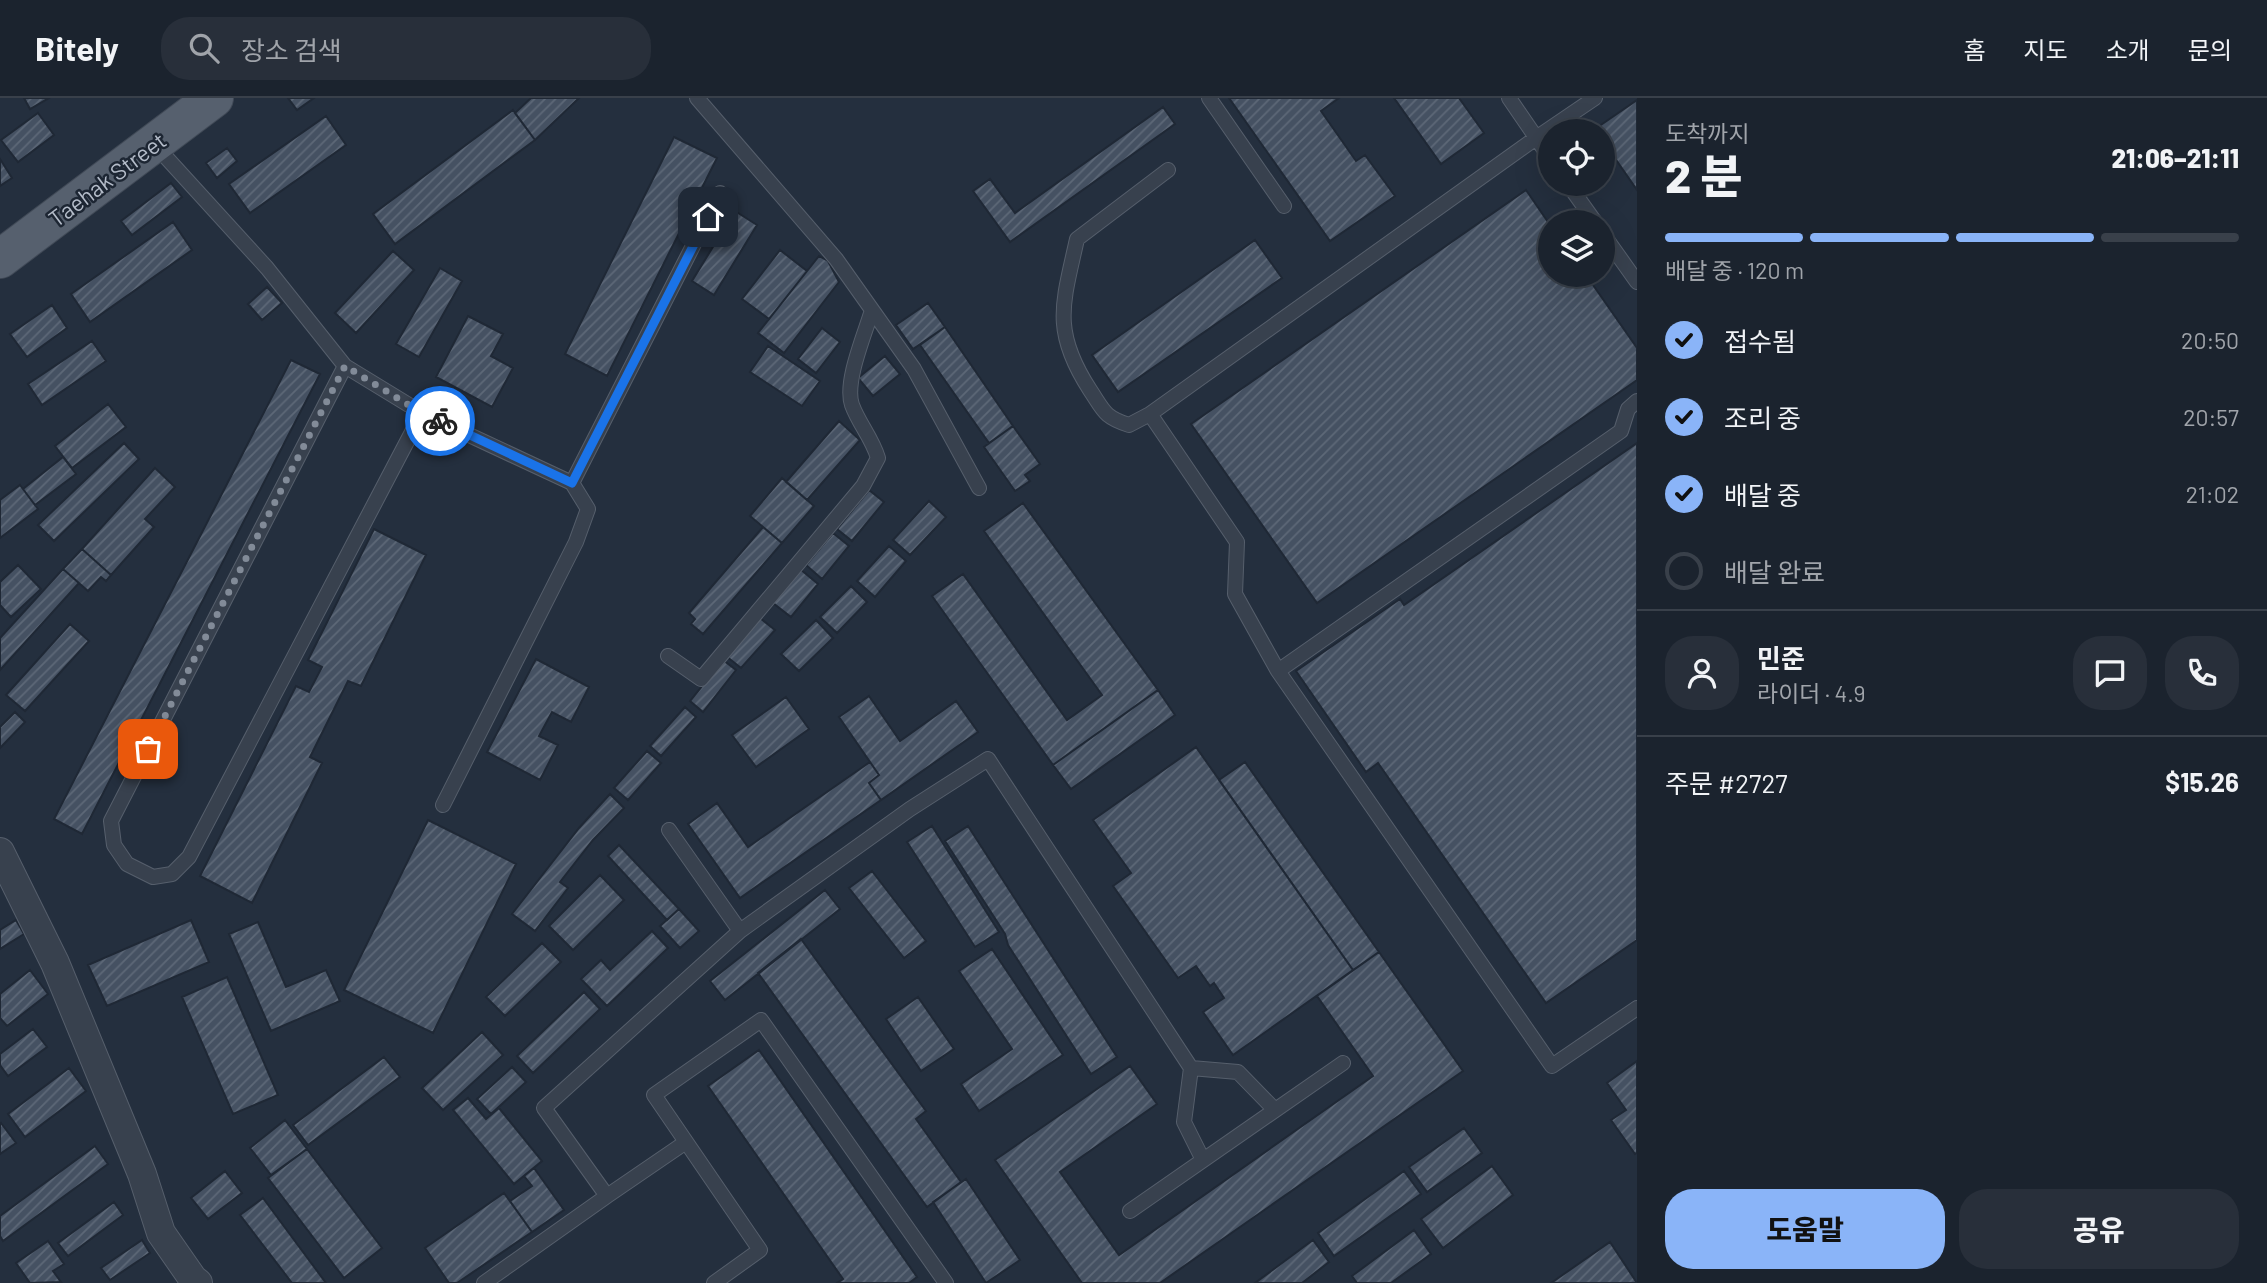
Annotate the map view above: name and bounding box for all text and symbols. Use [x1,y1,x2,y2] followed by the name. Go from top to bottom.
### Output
[161,17,651,80] search box
[35,28,119,68] text: Bitely
[185,29,223,67] icon: search
[241,34,342,65] text: 장소 검색
[1963,35,1985,64] text: 홈
[2023,35,2068,64] text: 지도
[2106,35,2150,64] text: 소개
[2188,35,2232,64] text: 문의
[1538,119,1615,287] map controls
[1538,119,1615,196] button: locate
[1665,119,1750,147] text: 도착까지
[43,126,171,232] street label: Taehak Street
[2111,142,2239,173] text: 21:06–21:11
[1665,147,1743,202] text: 2 분
[678,187,738,247] pin
[689,198,727,236] icon: home
[1538,210,1615,287] button: layers
[1665,256,1804,284] text: 배달 중 · 120 m
[1665,321,1703,359] icon: check
[1724,325,1796,356] text: 접수됨
[2181,326,2239,354] text: 20:50
[405,386,475,456] courier
[1665,398,1703,436] icon: check
[421,402,459,440] icon: bike
[1724,402,1801,433] text: 조리 중
[2183,403,2239,431] text: 20:57
[1665,475,1703,513] icon: check
[1724,479,1801,510] text: 배달 중
[2186,480,2239,508] text: 21:02
[1724,556,1825,587] text: 배달 완료
[1665,636,1739,710] button: person
[2073,636,2147,710] button: chat
[2165,636,2239,710] button: phone
[1757,642,1805,673] text: 민준
[1757,679,1866,707] text: 라이더 · 4.9
[118,719,178,779] pin
[129,730,167,768] icon: bag
[2165,766,2239,797] text: $15.26
[1665,767,1788,798] text: 주문 #2727
[1665,1189,1945,1269] button: 도움말
[1959,1189,2239,1269] button: 공유

